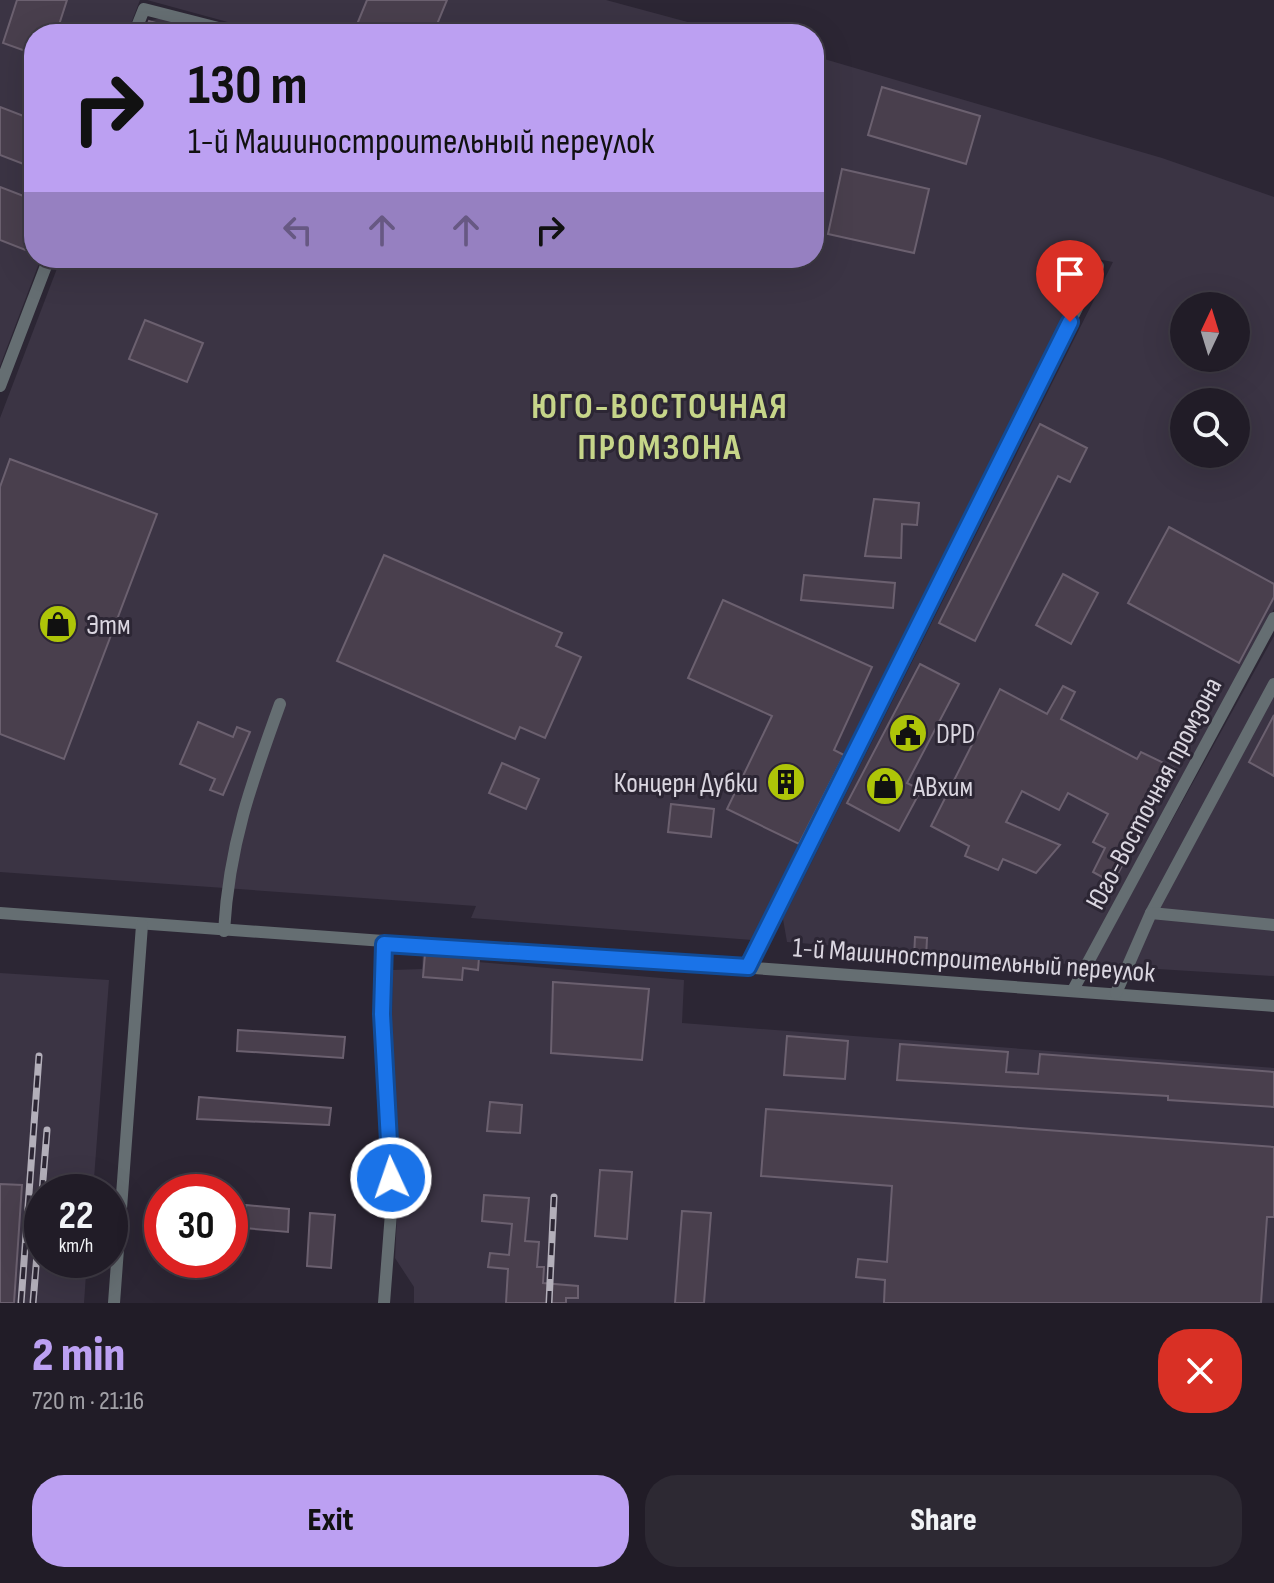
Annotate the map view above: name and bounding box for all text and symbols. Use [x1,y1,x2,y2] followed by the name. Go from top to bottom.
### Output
[188,53,308,120] text: 130 m
[56,56,160,160] icon: right
[188,121,654,164] text: 1-й Машиностроительный переулок
[276,208,320,252] icon: left
[360,208,404,252] icon: ahead
[444,208,488,252] icon: ahead
[528,208,572,252] icon: right
[1036,240,1104,322] pin
[1048,252,1092,296] icon: arrive
[1170,292,1250,372] north arrow
[1170,292,1250,468] map controls
[531,386,789,470] district label: ЮГО-ВОСТОЧНАЯ ПРОМЗОНА
[1170,388,1250,468] button: search
[37,603,79,645] shop icon: Этм
[86,609,131,642] place label: Этм
[1079,672,1229,915] street label: Юго-Восточная промзона
[887,712,929,754] public building icon: DPD
[936,718,975,751] place label: DPD
[765,761,807,803] building icon: Концерн Дубки
[864,765,906,807] shop icon: АВхим
[614,767,758,800] place label: Концерн Дубки
[912,771,973,804] place label: АВхим
[792,931,1156,990] street label: 1-й Машиностроительный переулок
[349,1136,433,1220] position arrow
[144,1174,248,1278] speed limit sign: 30
[58,1192,94,1240] text: 22
[59,1234,93,1258] text: km/h
[32,1327,125,1384] text: 2 min
[1158,1329,1242,1413] button: close
[32,1386,144,1417] text: 720 m · 21:16
[32,1475,629,1567] button: Exit
[645,1475,1242,1567] button: Share

